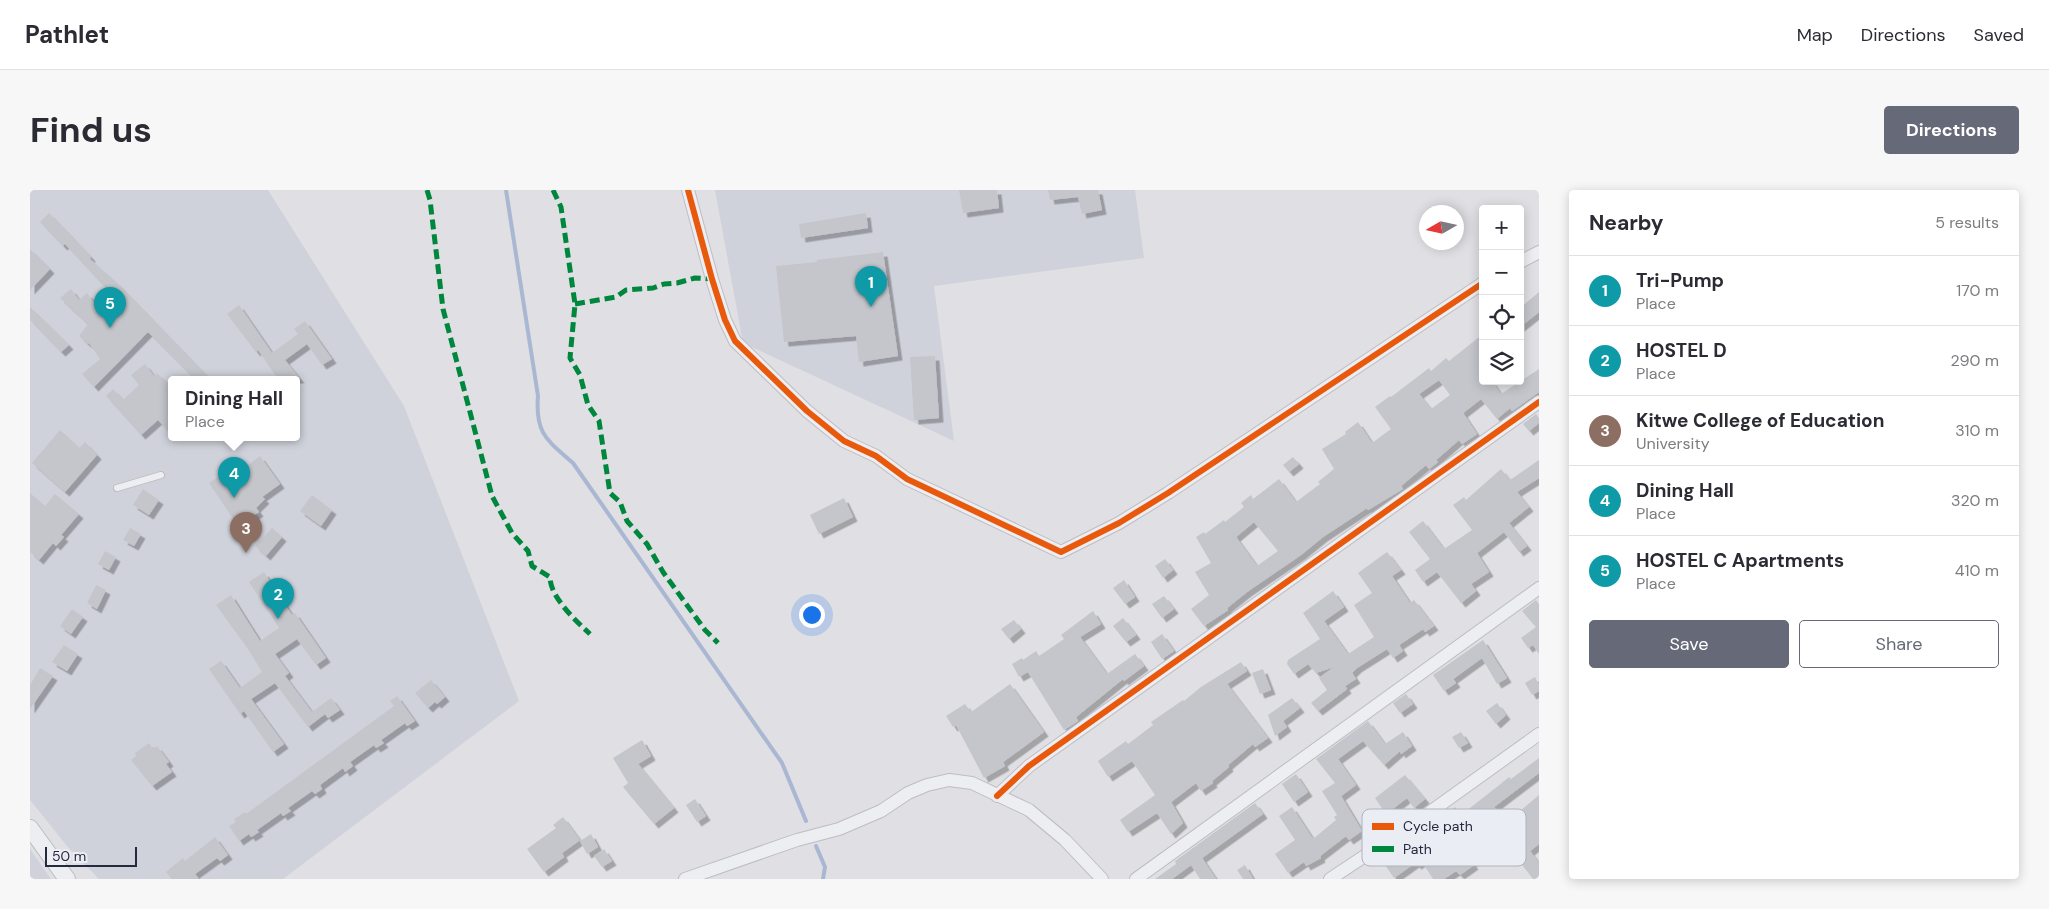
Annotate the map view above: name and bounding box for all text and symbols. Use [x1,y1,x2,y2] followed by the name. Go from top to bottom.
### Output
[25,19,109,50] text: Pathlet
[1797,23,1833,47] text: Map
[1861,23,1946,47] text: Directions
[1974,23,2024,47] text: Saved
[1884,106,2019,154] button: Directions
[30,107,152,153] text: Find us
[1419,205,1464,250] north arrow
[1479,205,1524,385] map controls
[1479,205,1524,250] button: +
[1589,209,1663,237] text: Nearby
[1935,212,1999,233] text: 5 results
[1479,250,1524,295] button: −
[855,266,887,307] pin: 1
[1636,268,1724,293] text: Tri-Pump
[1602,280,1608,301] text: 1
[1956,280,1999,301] text: 170 m
[94,287,126,328] pin: 5
[1636,293,1676,314] text: Place
[1479,295,1524,340] button: locate
[1636,338,1727,363] text: HOSTEL D
[1479,340,1524,385] button: layers
[1600,350,1610,371] text: 2
[1950,350,1999,371] text: 290 m
[1636,363,1676,384] text: Place
[168,376,300,441] popup
[185,386,283,411] text: Dining Hall
[1636,408,1884,433] text: Kitwe College of Education
[185,411,225,432] text: Place
[1600,420,1610,441] text: 3
[1955,420,1999,441] text: 310 m
[1636,433,1710,454] text: University
[218,457,250,498] pin: 4
[1636,478,1734,503] text: Dining Hall
[1600,490,1610,511] text: 4
[1951,490,1999,511] text: 320 m
[1636,503,1676,524] text: Place
[230,512,262,553] pin: 3
[1636,548,1844,573] text: HOSTEL C Apartments
[1600,560,1610,581] text: 5
[1955,560,1999,581] text: 410 m
[1636,573,1676,594] text: Place
[262,578,294,619] pin: 2
[799,602,825,628] your location
[1589,620,1789,668] button: Save
[1799,620,1999,668] button: Share
[1362,809,1526,866] legend
[1403,817,1473,835] text: Cycle path
[1403,840,1432,858] text: Path
[45,844,138,867] scale bar
[52,847,86,865] text: 50 m

